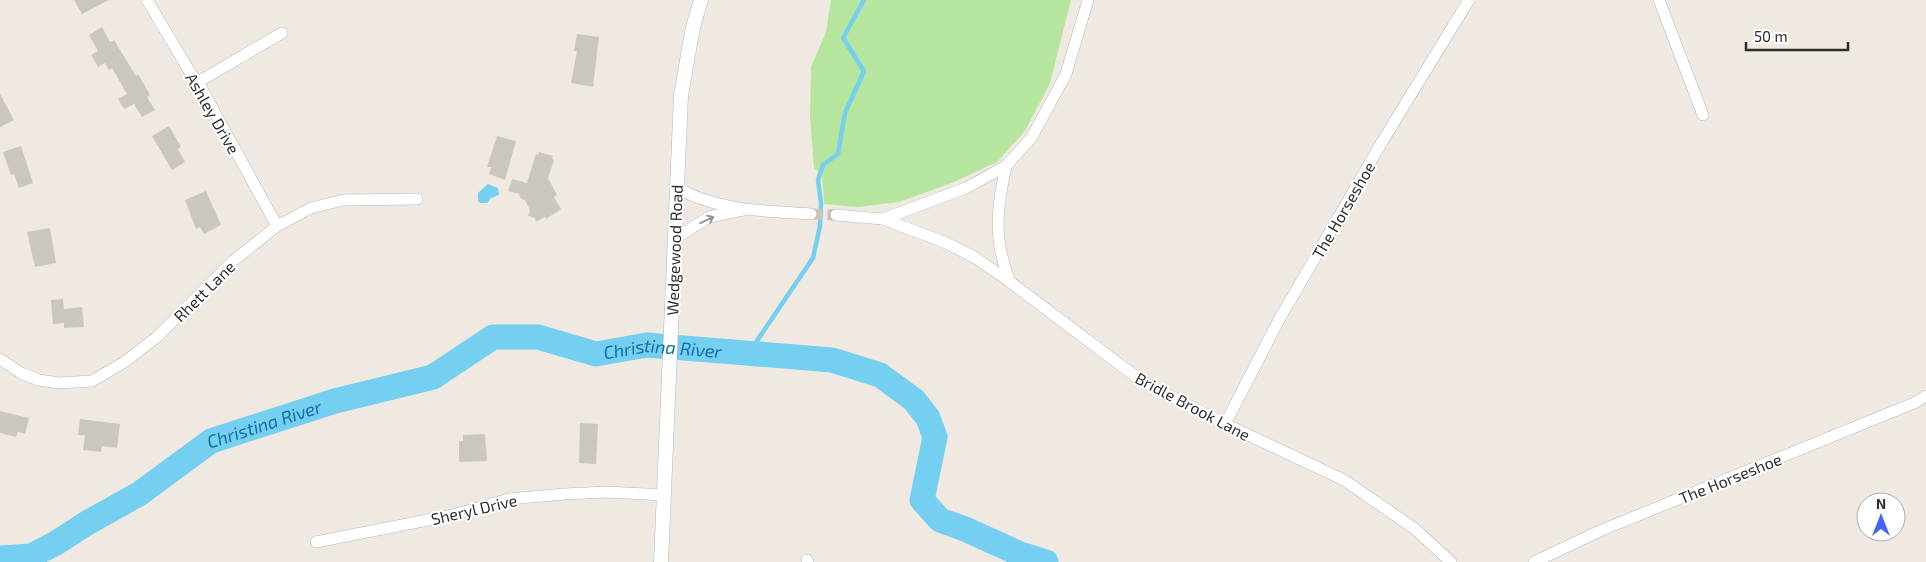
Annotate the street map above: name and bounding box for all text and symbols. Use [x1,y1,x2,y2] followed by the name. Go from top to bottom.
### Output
[1746,20,1848,52] scale bar
[1754,27,1788,45] text: 50 m
[182,69,244,157] street label: Ashley Drive
[1308,158,1378,262] street label: The Horseshoe
[662,184,686,316] street label: Wedgewood Road
[699,214,714,224] one-way arrow
[170,257,238,325] street label: Rhett Lane
[602,334,724,364] water label: Christina River
[1132,368,1254,444] street label: Bridle Brook Lane
[204,395,325,453] water label: Christina River
[1676,449,1784,507] street label: The Horseshoe
[429,490,519,528] street label: Sheryl Drive
[1856,492,1906,542] north arrow
[1876,495,1886,512] text: N

